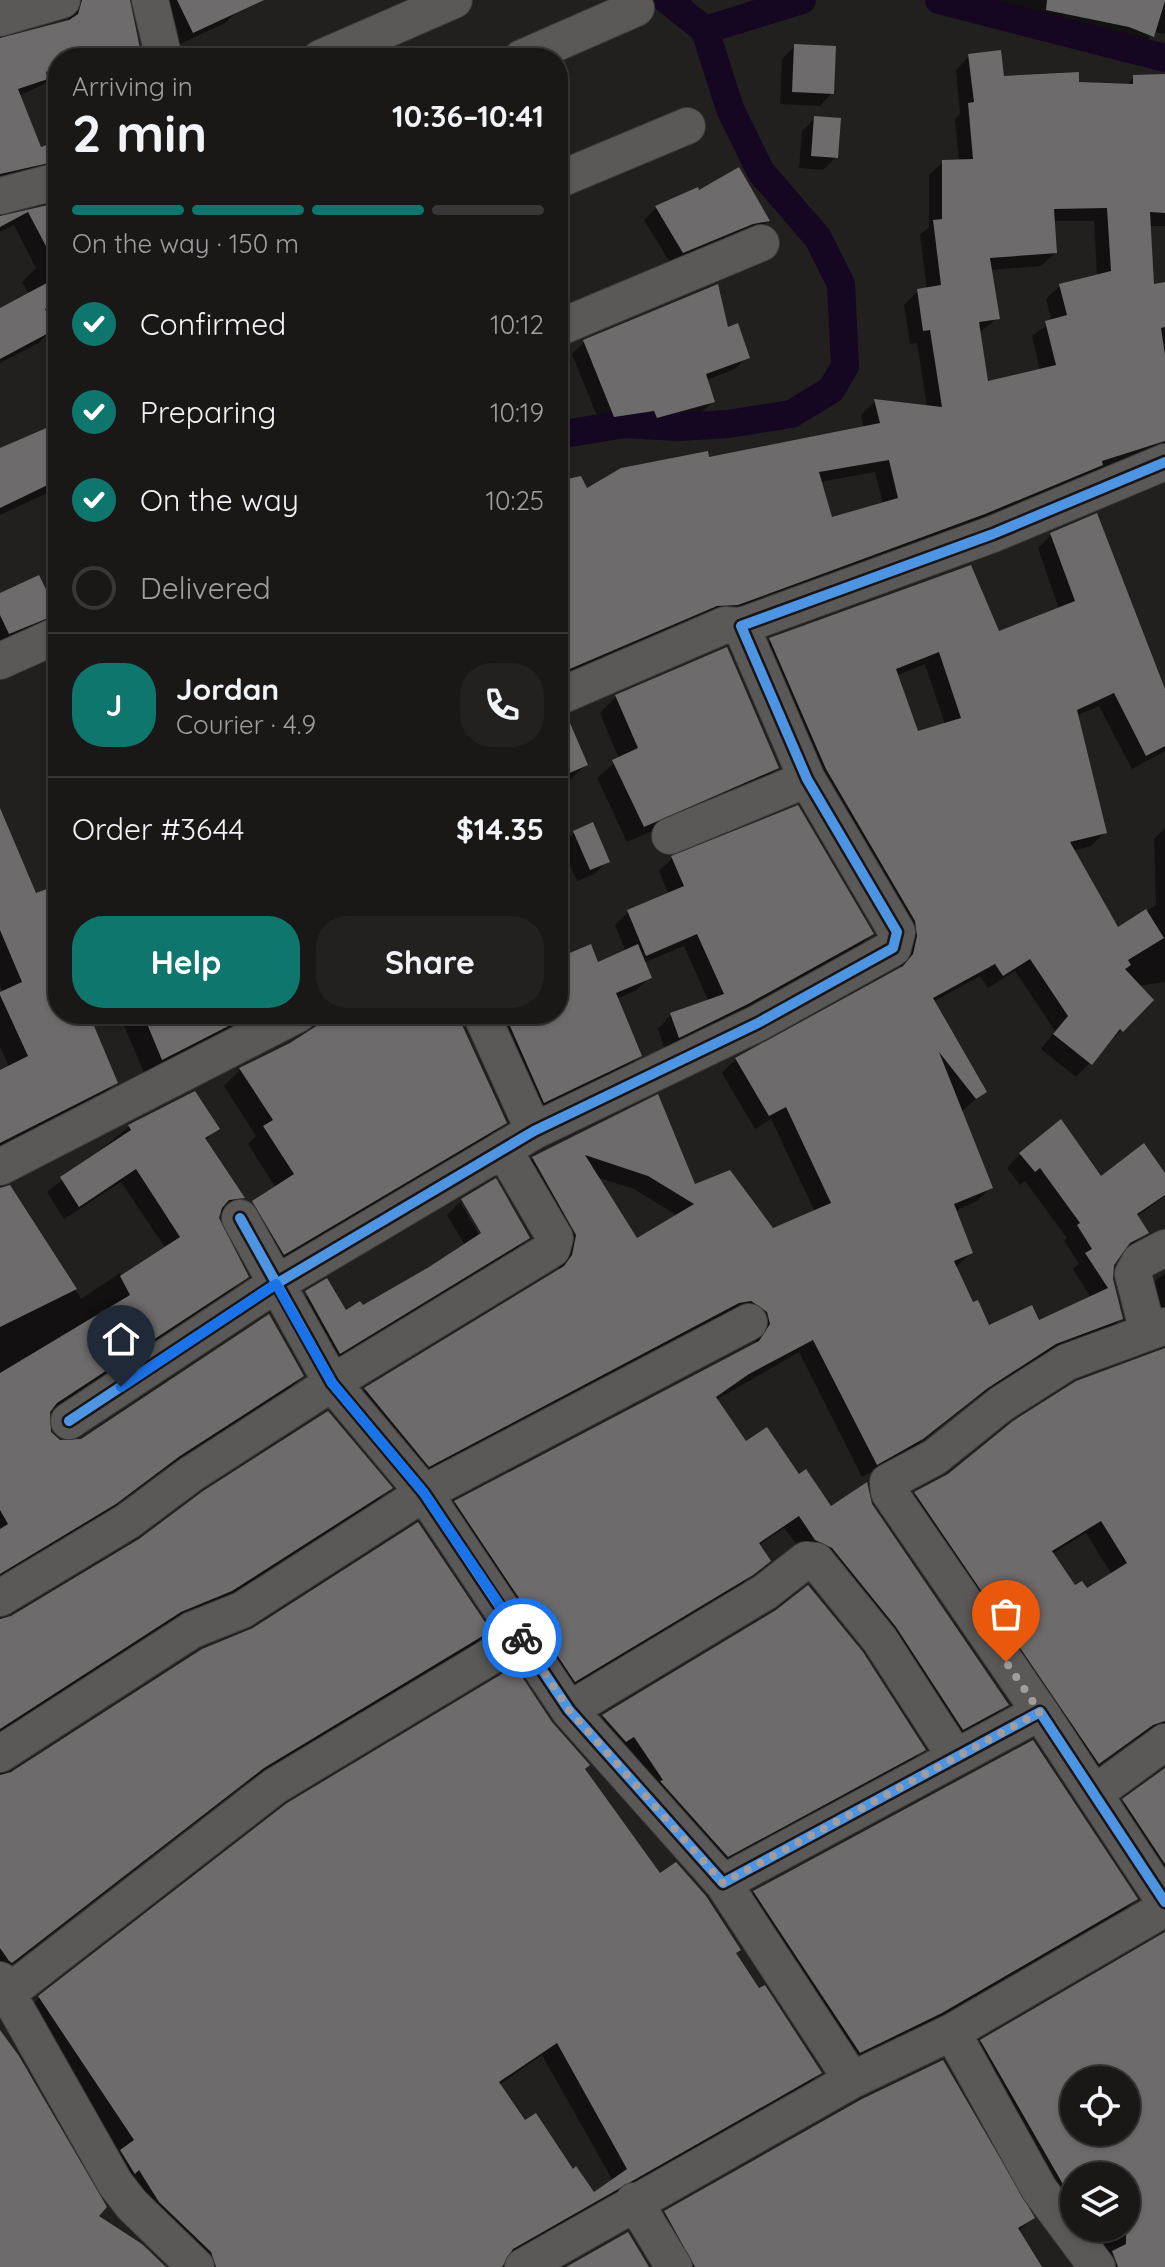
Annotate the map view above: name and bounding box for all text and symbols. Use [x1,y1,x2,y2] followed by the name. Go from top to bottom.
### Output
[72,70,193,103] text: Arriving in
[392,97,544,135] text: 10:36–10:41
[72,100,207,165] text: 2 min
[72,227,299,260] text: On the way · 150 m
[72,302,116,346] icon: check
[140,305,286,343] text: Confirmed
[490,308,544,341] text: 10:12
[72,390,116,434] icon: check
[140,393,276,431] text: Preparing
[490,396,544,429] text: 10:19
[72,478,116,522] icon: check
[140,481,299,519] text: On the way
[485,484,544,517] text: 10:25
[140,569,271,607] text: Delivered
[460,663,544,747] button: phone
[176,670,279,708] text: Jordan
[106,686,122,724] text: J
[176,708,316,741] text: Courier · 4.9
[72,810,244,848] text: Order #3644
[456,810,544,848] text: $14.35
[72,916,300,1008] button: Help
[316,916,544,1008] button: Share
[87,1305,155,1387] pin
[99,1317,143,1361] icon: home
[972,1580,1040,1662] pin
[984,1592,1028,1636] icon: bag
[482,1598,562,1678] courier
[500,1616,544,1660] icon: bike
[1060,2066,1140,2242] map controls
[1060,2066,1140,2146] button: locate
[1060,2162,1140,2242] button: layers

